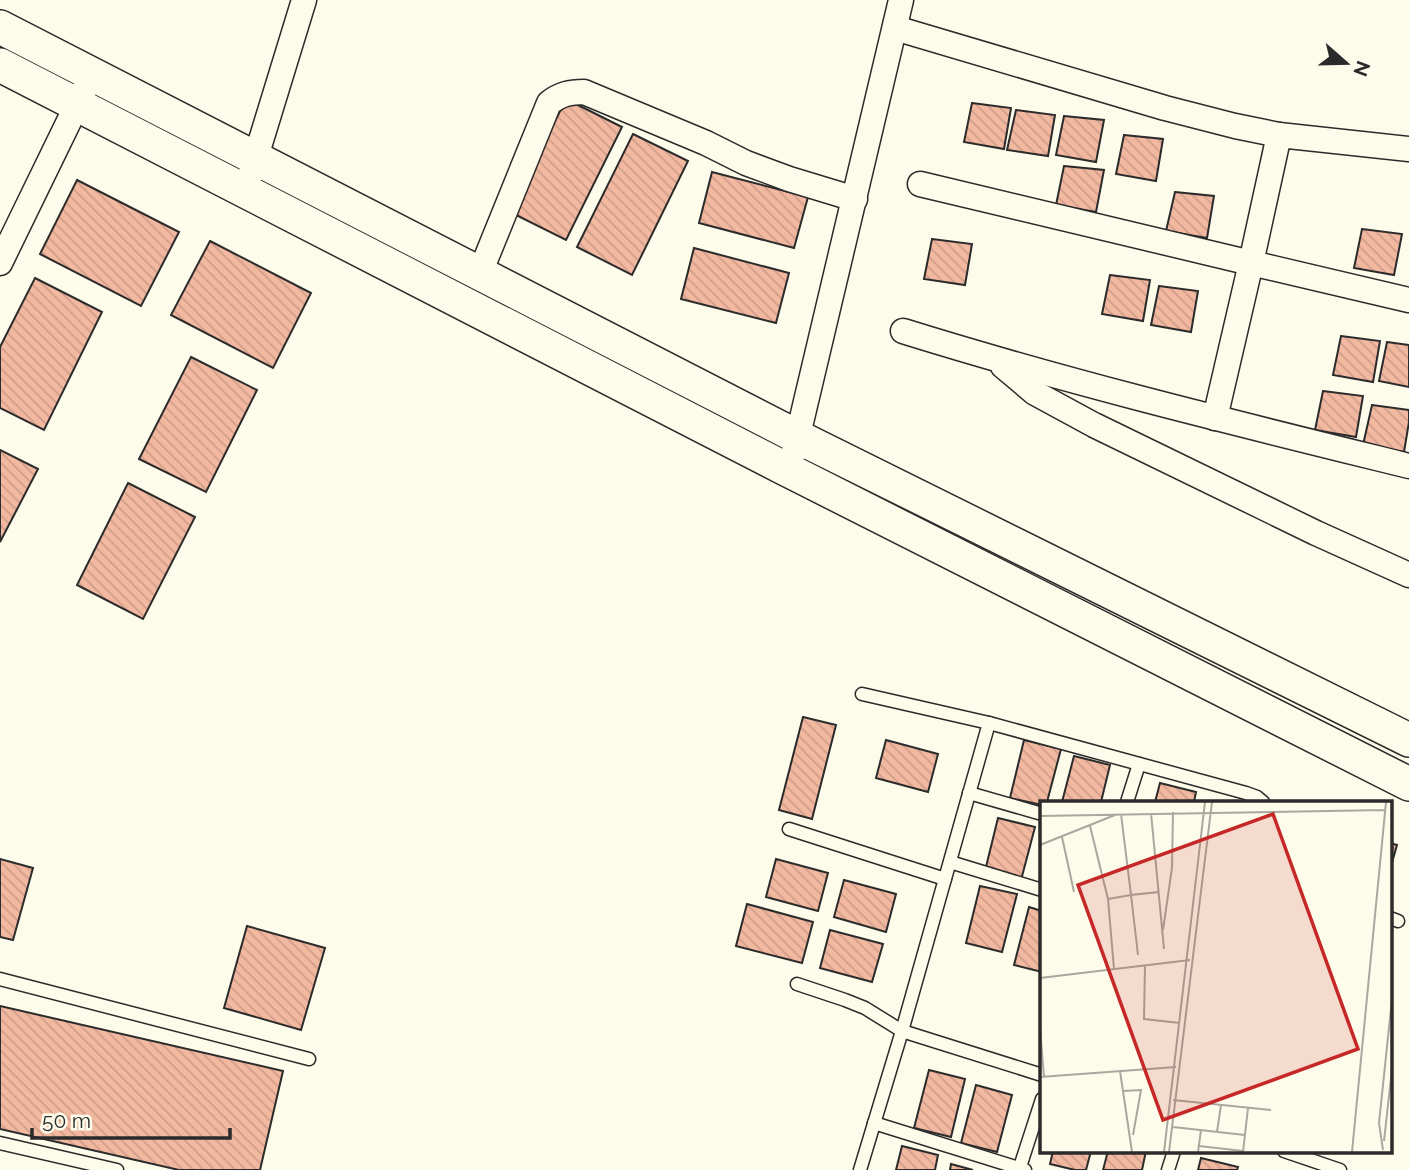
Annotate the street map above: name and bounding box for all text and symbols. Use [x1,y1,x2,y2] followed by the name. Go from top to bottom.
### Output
[1311,28,1381,98] north arrow
[1349,58,1375,79] text: N
[1040,801,1392,1152] inset map
[32,1096,229,1140] scale bar
[42,1108,91,1133] text: 50 m

